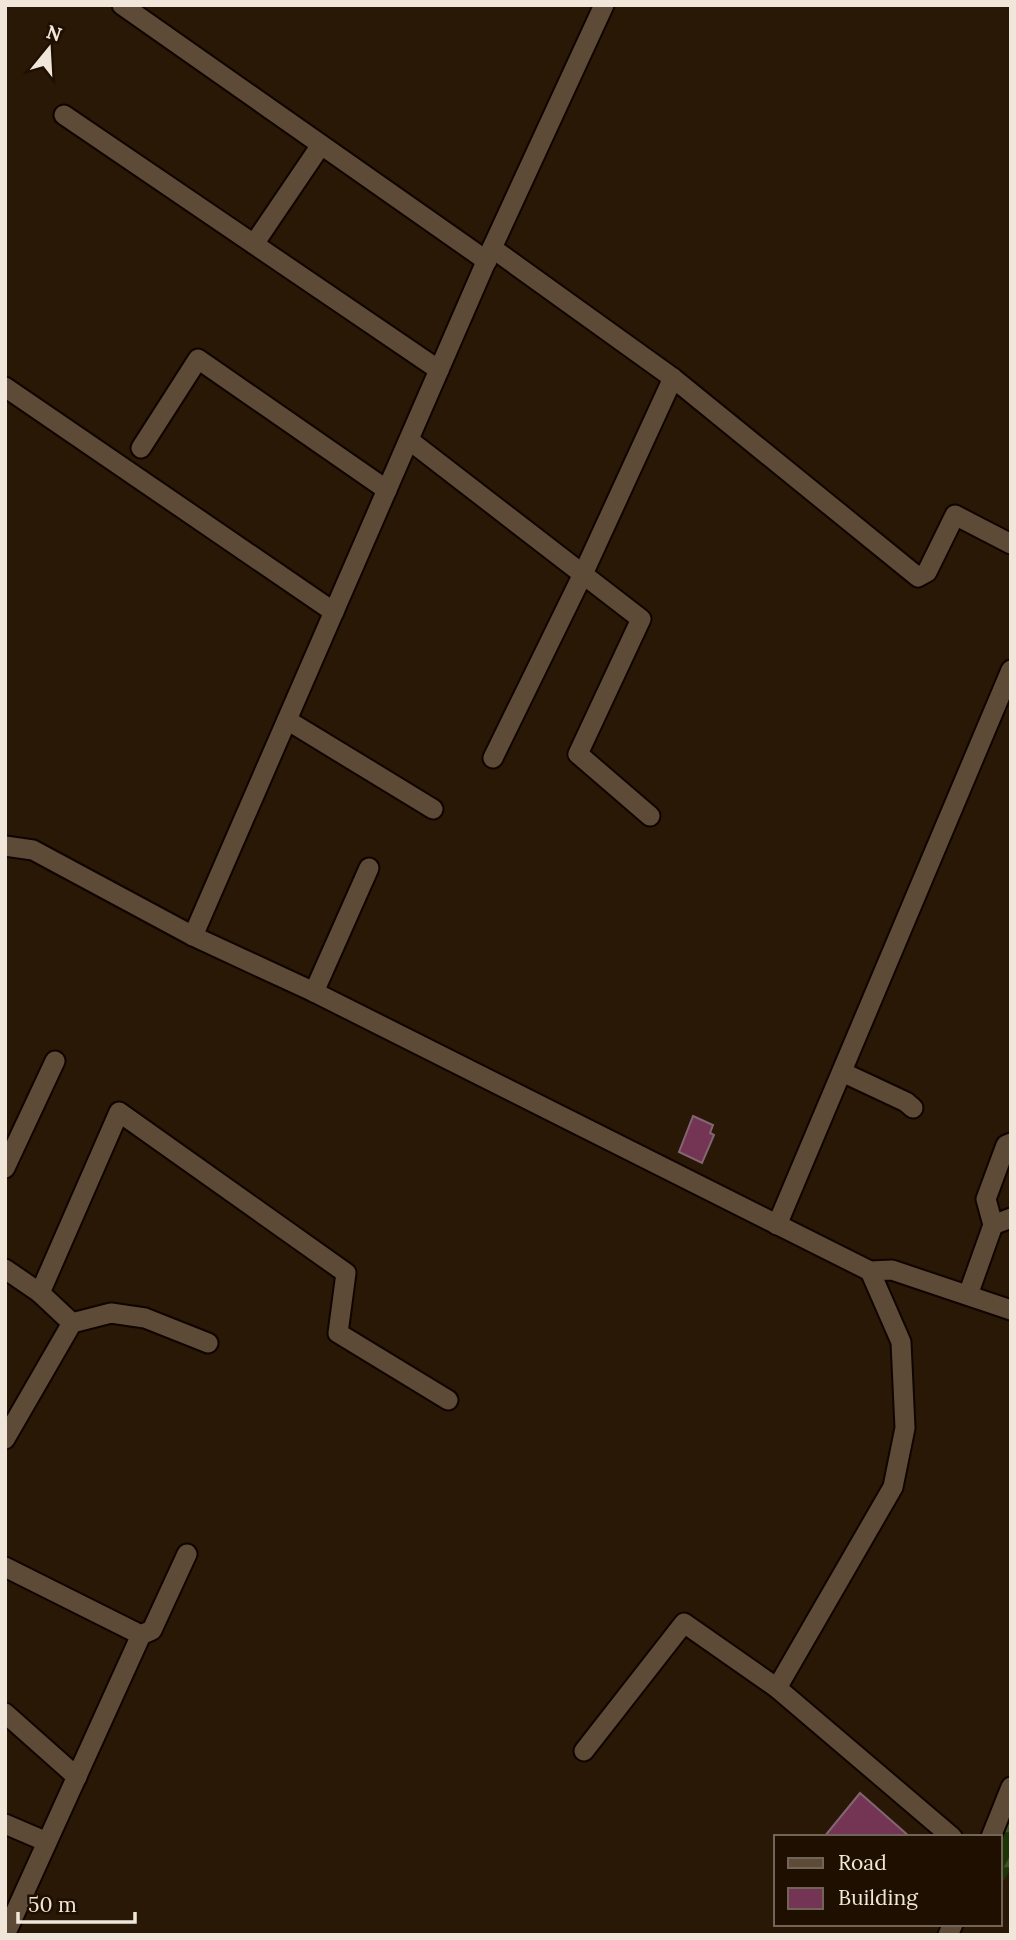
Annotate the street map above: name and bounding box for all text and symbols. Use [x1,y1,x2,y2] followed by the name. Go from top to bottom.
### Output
[14,14,84,84] north arrow
[44,19,65,47] text: N
[774,1835,1002,1926] legend
[838,1849,887,1876] text: Road
[18,1881,135,1925] scale bar
[838,1884,918,1911] text: Building
[28,1891,77,1918] text: 50 m

